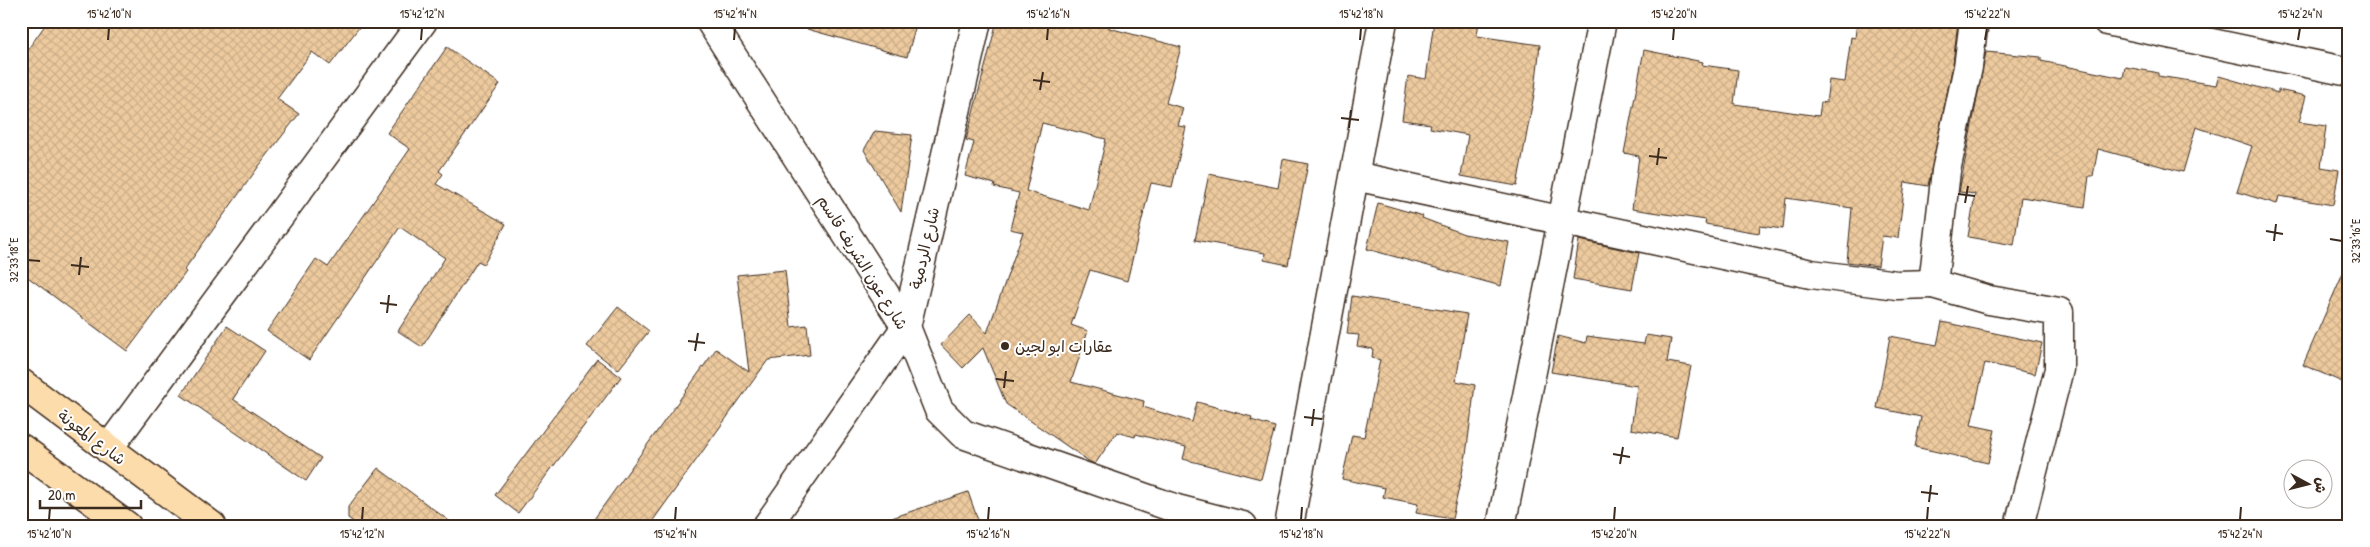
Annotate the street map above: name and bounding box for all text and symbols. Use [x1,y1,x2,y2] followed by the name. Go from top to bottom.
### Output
[87,5,131,22] text: 15°42'10"N
[400,5,444,22] text: 15°42'12"N
[713,5,757,22] text: 15°42'14"N
[1026,5,1070,22] text: 15°42'16"N
[1339,5,1383,22] text: 15°42'18"N
[1651,5,1697,22] text: 15°42'20"N
[1964,5,2010,22] text: 15°42'22"N
[2278,5,2322,22] text: 15°42'24"N
[811,190,913,335] street label: شارع عون الشريف قاسم
[904,205,945,291] street label: شارع الردمية
[2347,218,2364,263] text: 32°33'16"E
[5,237,22,283] text: 32°33'18"E
[1015,335,1113,357] place label: عقارات ابو لجين
[999,340,1011,352] marker: عقارات ابو لجين
[53,404,131,471] street label: شارع المعونة
[2282,460,2332,510] north arrow
[40,477,141,509] scale bar
[2311,477,2332,494] text: ش
[48,484,75,505] text: 20 m
[27,525,71,542] text: 15°42'10"N
[340,525,384,542] text: 15°42'12"N
[653,525,697,542] text: 15°42'14"N
[966,525,1010,542] text: 15°42'16"N
[1279,525,1323,542] text: 15°42'18"N
[1591,525,1637,542] text: 15°42'20"N
[1904,525,1950,542] text: 15°42'22"N
[2218,525,2262,542] text: 15°42'24"N

